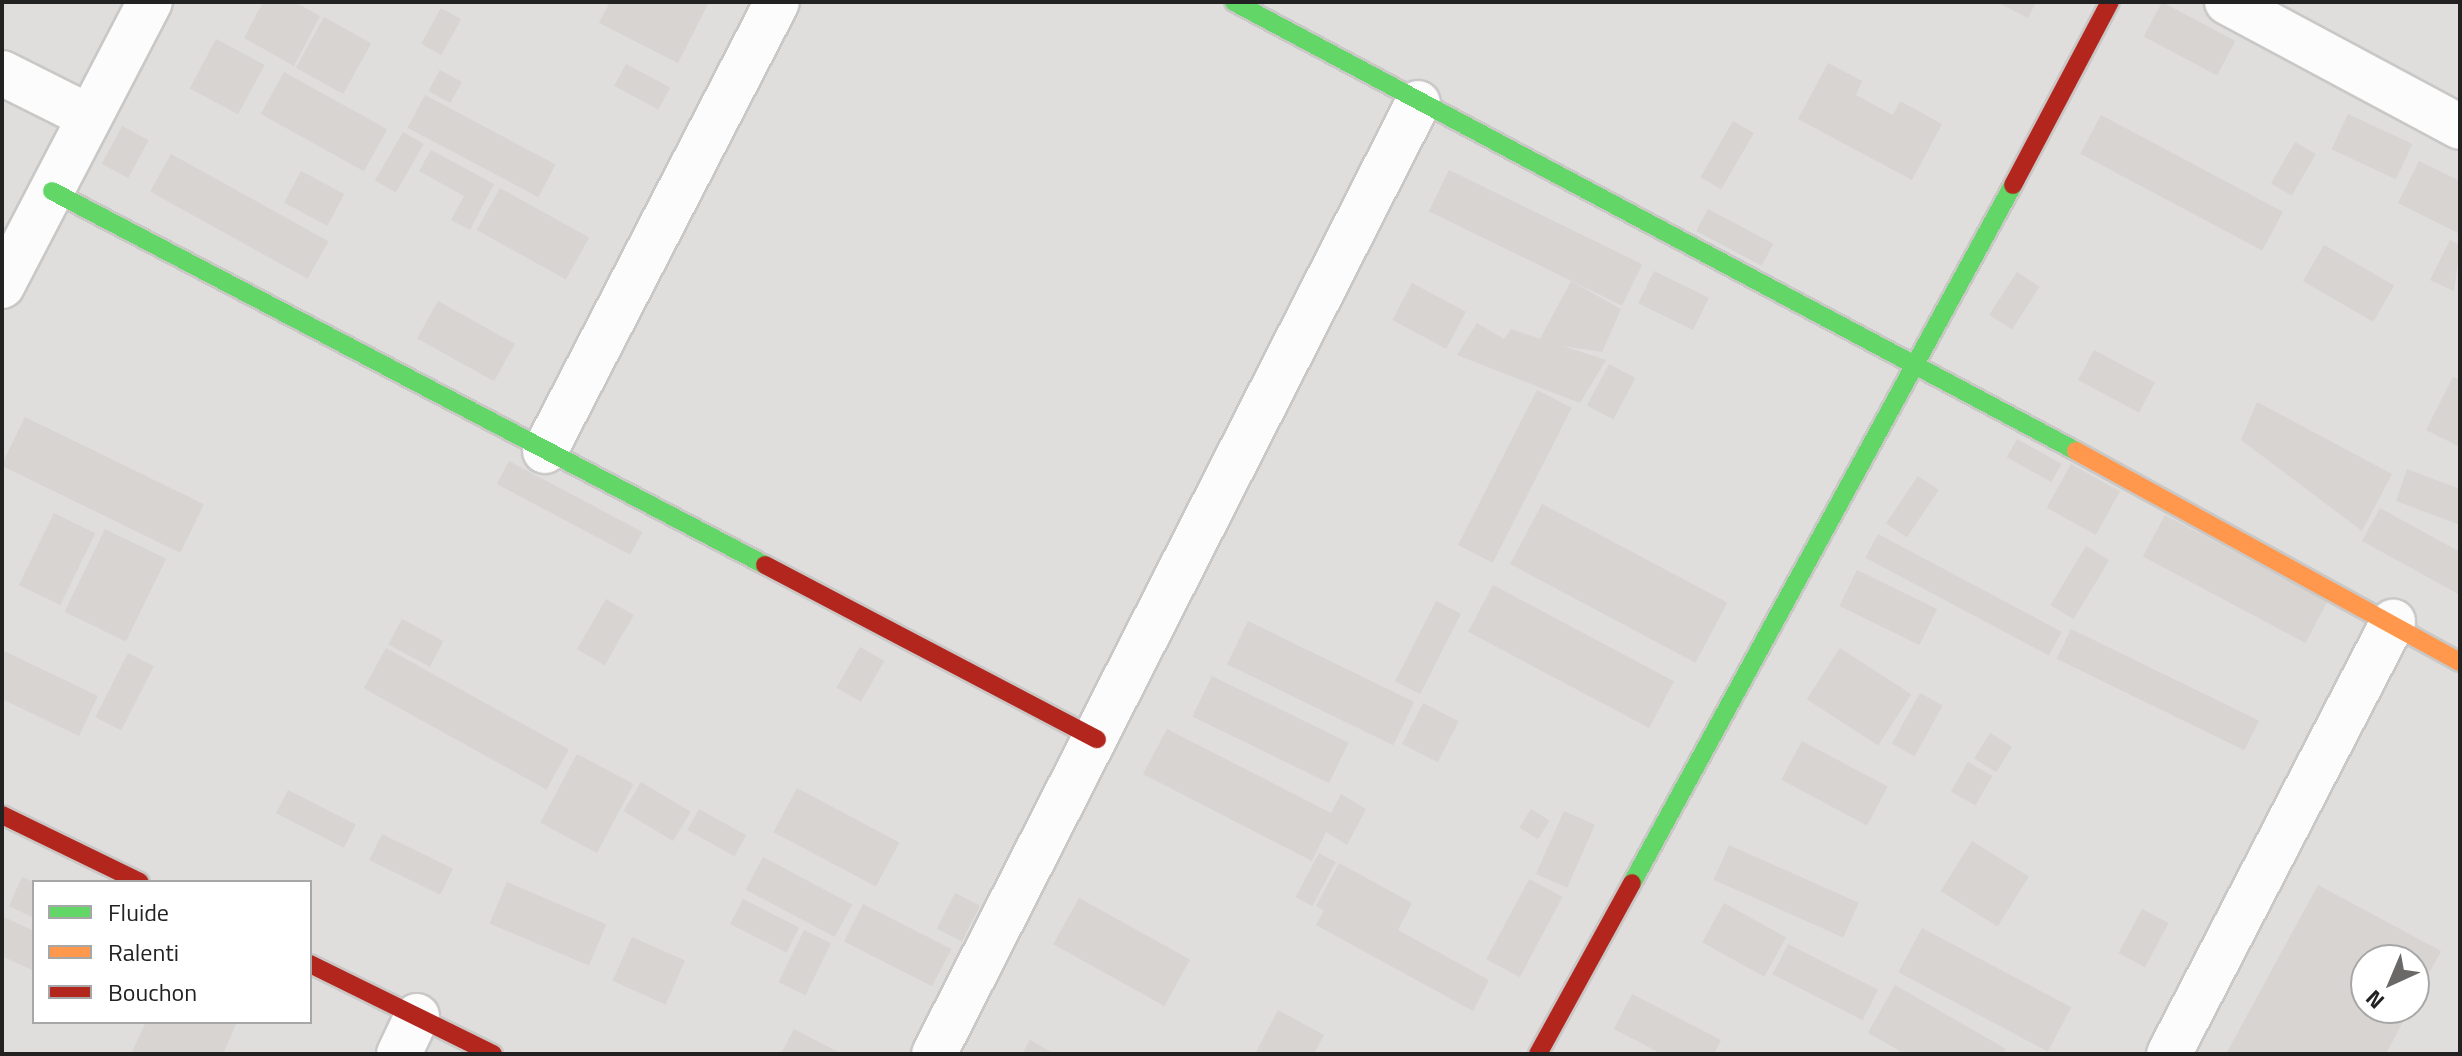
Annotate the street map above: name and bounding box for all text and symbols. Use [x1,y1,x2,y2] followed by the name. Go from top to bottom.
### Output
[32,880,312,1024] legend
[108,894,169,930] text: Fluide
[108,934,179,970] text: Ralenti
[2350,944,2430,1024] north arrow
[108,974,197,1010] text: Bouchon
[2357,982,2392,1017] text: N

